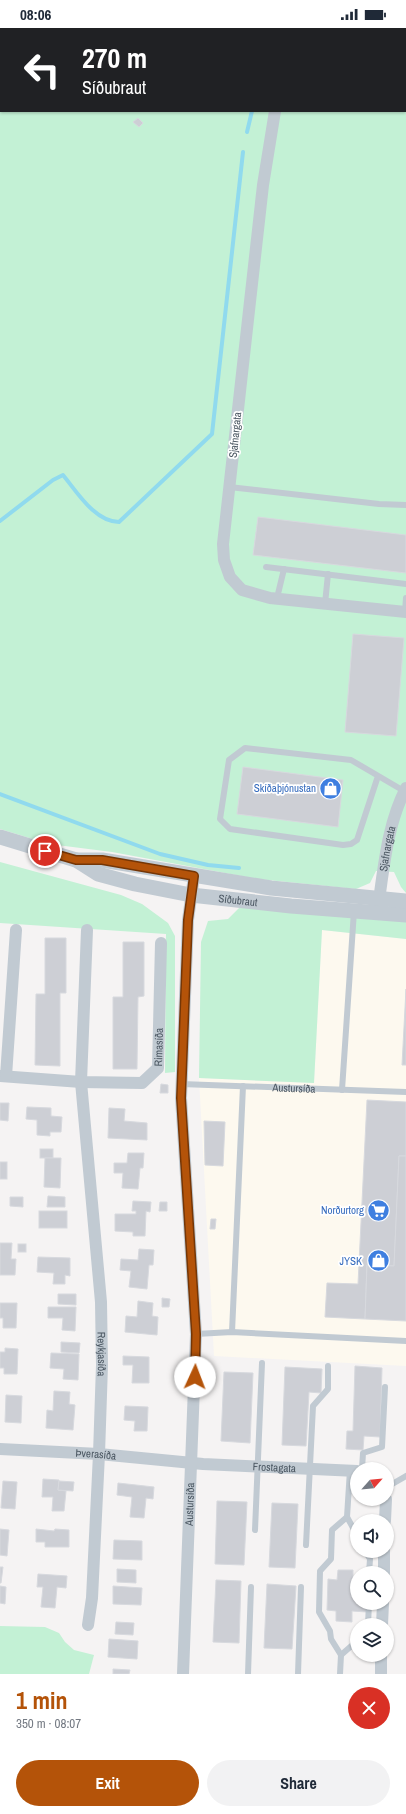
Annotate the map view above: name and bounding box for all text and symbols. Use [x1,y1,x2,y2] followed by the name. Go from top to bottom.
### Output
[20,4,51,25] text: 08:06
[82,39,147,77] text: 270 m
[16,44,68,96] icon: left
[82,75,146,100] text: Síðubraut
[226,411,244,459] street label: Sjafnargata
[318,775,344,801] shop icon: Skíðaþjónustan
[254,781,316,795] place label: Skíðaþjónustan
[376,824,398,873] street label: Sjafnargata
[28,834,62,868] pin
[34,840,56,862] icon: arrive
[218,891,259,909] street label: Síðubraut
[151,1028,166,1067] street label: Rimasíða
[271,1080,316,1096] street label: Austursíða
[366,1197,392,1223] supermarket icon: Norðurtorg
[321,1203,364,1217] place label: Norðurtorg
[365,1248,391,1274] shop icon: JYSK
[339,1254,362,1268] place label: JYSK
[94,1332,109,1377] street label: Reykjasíða
[174,1356,216,1398] position arrow
[75,1446,117,1463] street label: Þverasíða
[252,1459,296,1475] street label: Frostagata
[350,1462,394,1506] north arrow
[350,1462,394,1662] map controls
[182,1482,197,1527] street label: Austursíða
[350,1514,394,1558] button: sound
[350,1566,394,1610] button: search
[350,1618,394,1662] button: layers
[16,1684,67,1716] text: 1 min
[348,1687,390,1729] button: close
[16,1715,81,1732] text: 350 m · 08:07
[16,1760,199,1806] button: Exit
[207,1760,390,1806] button: Share

